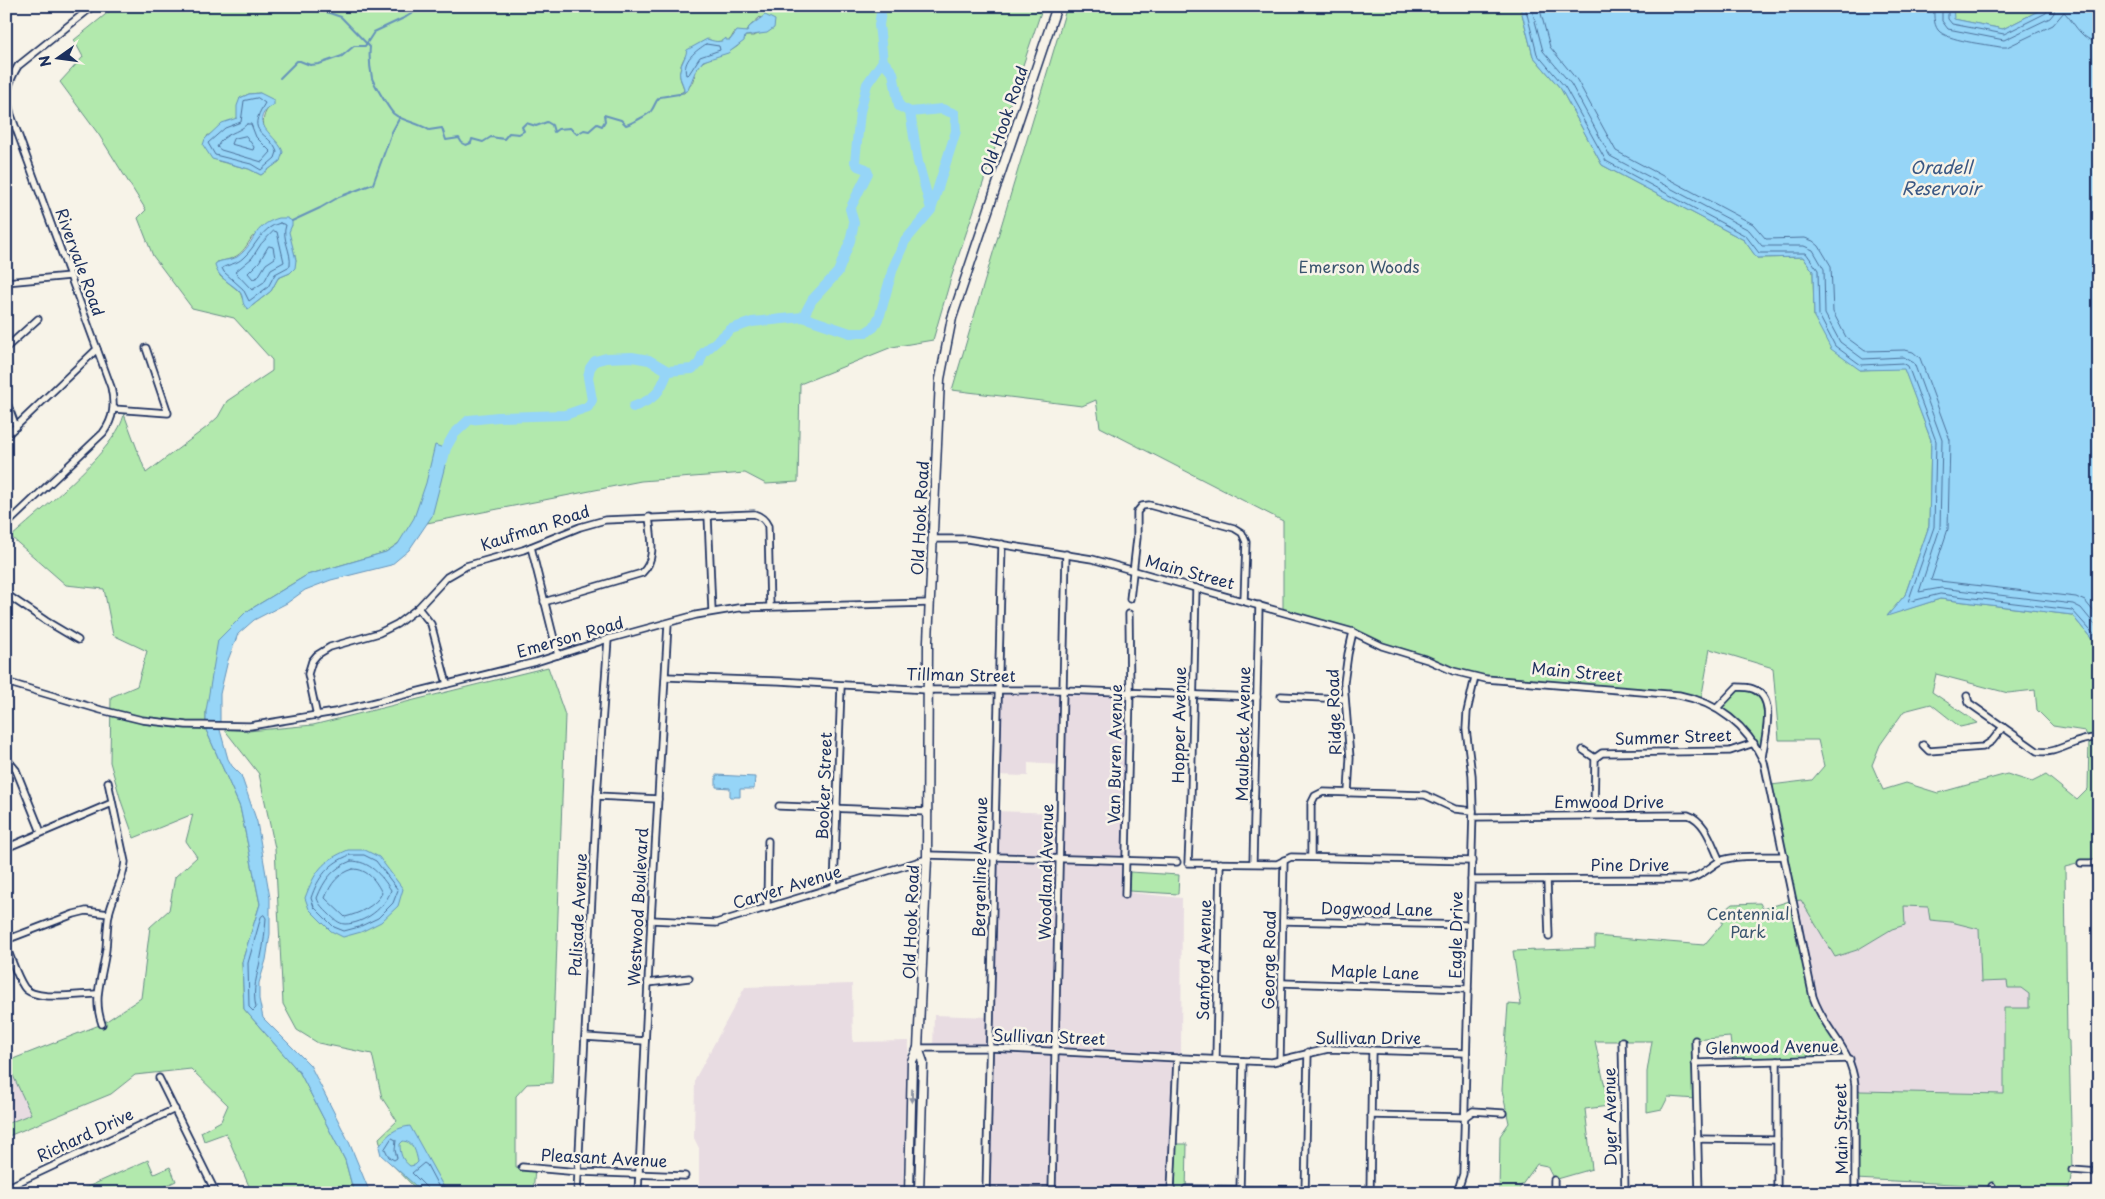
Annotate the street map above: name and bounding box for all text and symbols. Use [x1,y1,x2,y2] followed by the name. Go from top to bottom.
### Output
[32,32,82,82] north arrow
[33,53,56,69] text: N
[973,62,1033,179] street label: Old Hook Road
[1901,153,1983,201] water label: Oradell Reservoir
[50,204,112,319] street label: Rivervale Road
[1298,254,1420,278] park label: Emerson Woods
[904,460,934,576] street label: Old Hook Road
[477,498,592,556] street label: Kaufman Road
[1143,548,1238,595] street label: Main Street
[513,609,626,663] street label: Emerson Road
[1531,655,1624,687] street label: Main Street
[906,661,1016,687] street label: Tillman Street
[1165,666,1191,783] street label: Hopper Avenue
[1229,666,1255,802] street label: Maulbeck Avenue
[1319,668,1347,756] street label: Ridge Road
[1101,684,1127,824] street label: Van Buren Avenue
[1614,722,1732,750] street label: Summer Street
[809,731,837,840] street label: Booker Street
[1554,789,1664,813] street label: Emwood Drive
[966,796,992,938] street label: Bergenline Avenue
[1032,803,1058,940] street label: Woodland Avenue
[621,827,653,987] street label: Westwood Boulevard
[1591,852,1669,876] street label: Pine Drive
[562,853,592,977] street label: Palisade Avenue
[729,858,844,914] street label: Carver Avenue
[896,864,924,980] street label: Old Hook Road
[1442,891,1468,979] street label: Eagle Drive
[1321,895,1433,921] street label: Dogwood Lane
[1190,899,1216,1021] street label: Sanford Avenue
[1706,901,1790,943] park label: Centennial Park
[1255,910,1281,1010] street label: George Road
[1330,957,1420,985] street label: Maple Lane
[992,1022,1106,1050] street label: Sullivan Street
[1315,1025,1421,1049] street label: Sullivan Drive
[1705,1033,1839,1059] street label: Glenwood Avenue
[1596,1067,1622,1166] street label: Dyer Avenue
[1827,1083,1853,1175] street label: Main Street
[908,1088,916,1104] one-way arrow
[32,1101,137,1167] street label: Richard Drive
[540,1142,668,1172] street label: Pleasant Avenue

